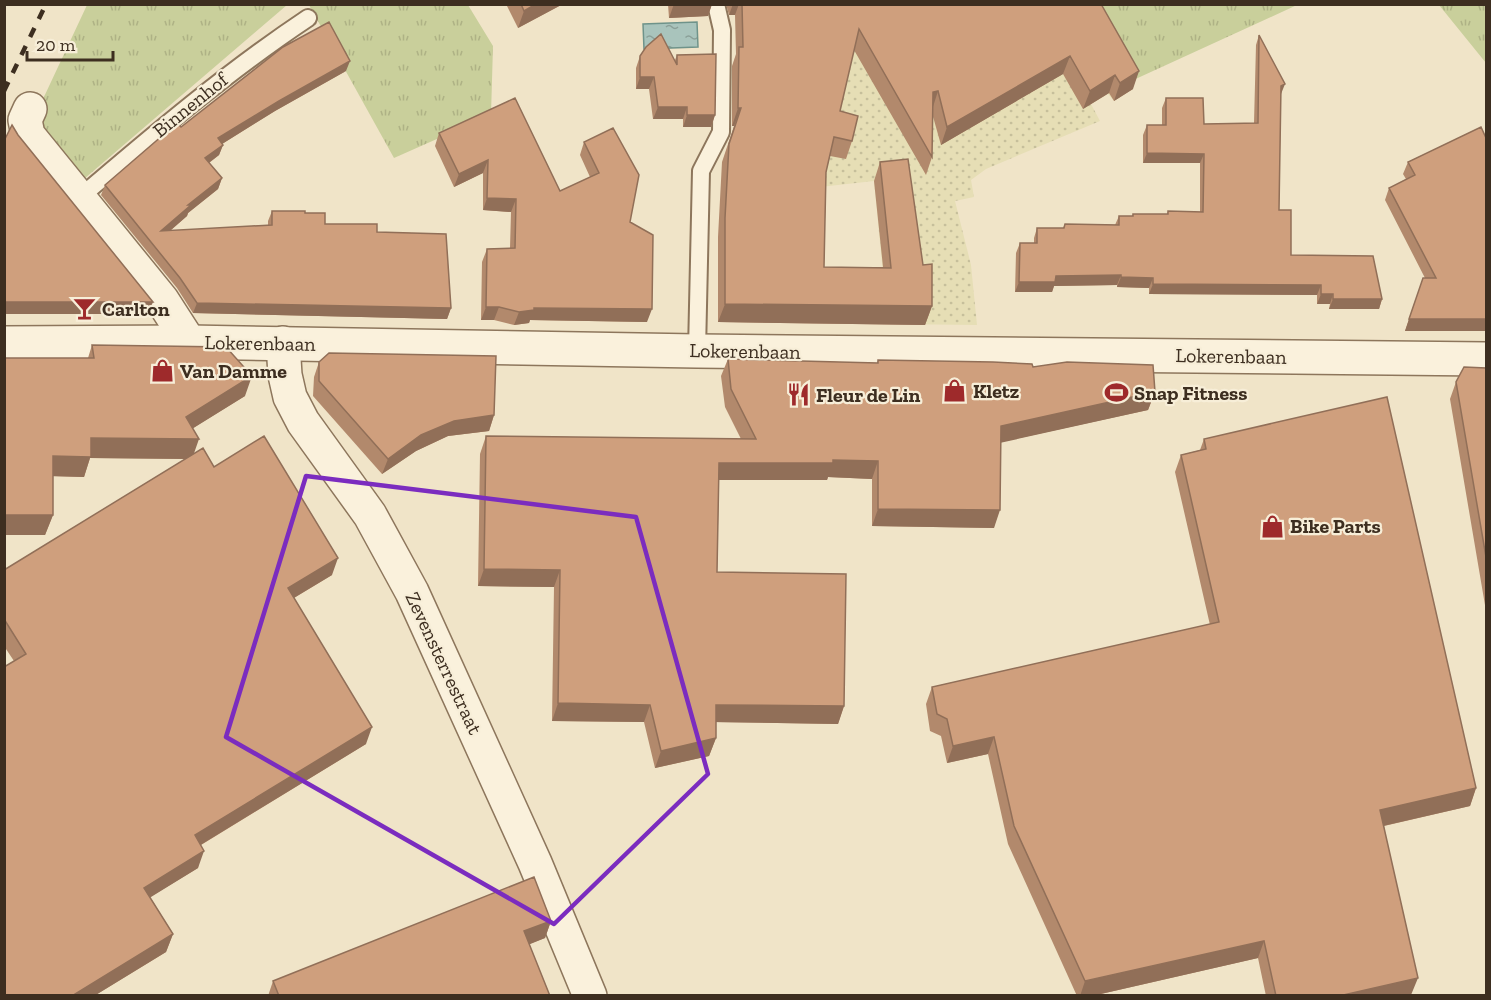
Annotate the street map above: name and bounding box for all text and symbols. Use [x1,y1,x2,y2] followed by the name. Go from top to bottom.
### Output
[27,24,112,62] scale bar
[36,34,76,56] text: 20 m
[148,67,234,142] street label: Binnenhof
[71,296,97,322] bar icon: Carlton
[102,297,170,321] place label: Carlton
[204,330,316,356] street label: Lokerenbaan
[689,338,801,364] street label: Lokerenbaan
[1175,343,1287,369] street label: Lokerenbaan
[149,358,175,384] shop icon: Van Damme
[180,359,287,383] place label: Van Damme
[942,378,968,404] shop icon: Kletz
[973,379,1020,403] place label: Kletz
[1103,380,1129,406] sports icon: Snap Fitness
[1134,381,1247,405] place label: Snap Fitness
[785,382,811,408] restaurant icon: Fleur de Lin
[816,383,921,407] place label: Fleur de Lin
[1259,513,1285,539] shop icon: Bike Parts
[1290,514,1381,538] place label: Bike Parts
[401,588,488,739] street label: Zevensterrestraat

